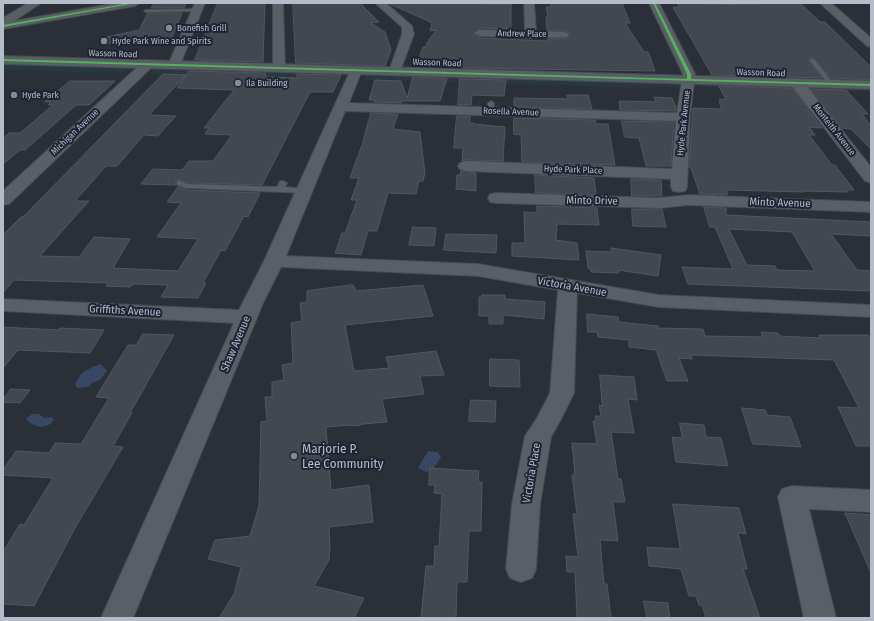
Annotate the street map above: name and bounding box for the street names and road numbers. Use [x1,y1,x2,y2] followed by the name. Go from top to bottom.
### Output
[497,28,547,40] street label: Andrew Place
[88,48,138,60] street label: Wasson Road
[412,57,462,69] street label: Wasson Road
[736,67,786,79] street label: Wasson Road
[675,90,693,156] street label: Hyde Park Avenue
[811,102,857,158] street label: Monteith Avenue
[483,106,539,118] street label: Rosella Avenue
[49,107,101,157] street label: Michigan Avenue
[544,164,602,176] street label: Hyde Park Place
[566,194,618,208] street label: Minto Drive
[749,195,811,211] street label: Minto Avenue
[536,274,608,300] street label: Victoria Avenue
[89,303,161,319] street label: Griffiths Avenue
[218,314,254,374] street label: Shaw Avenue
[520,442,544,504] street label: Victoria Place

